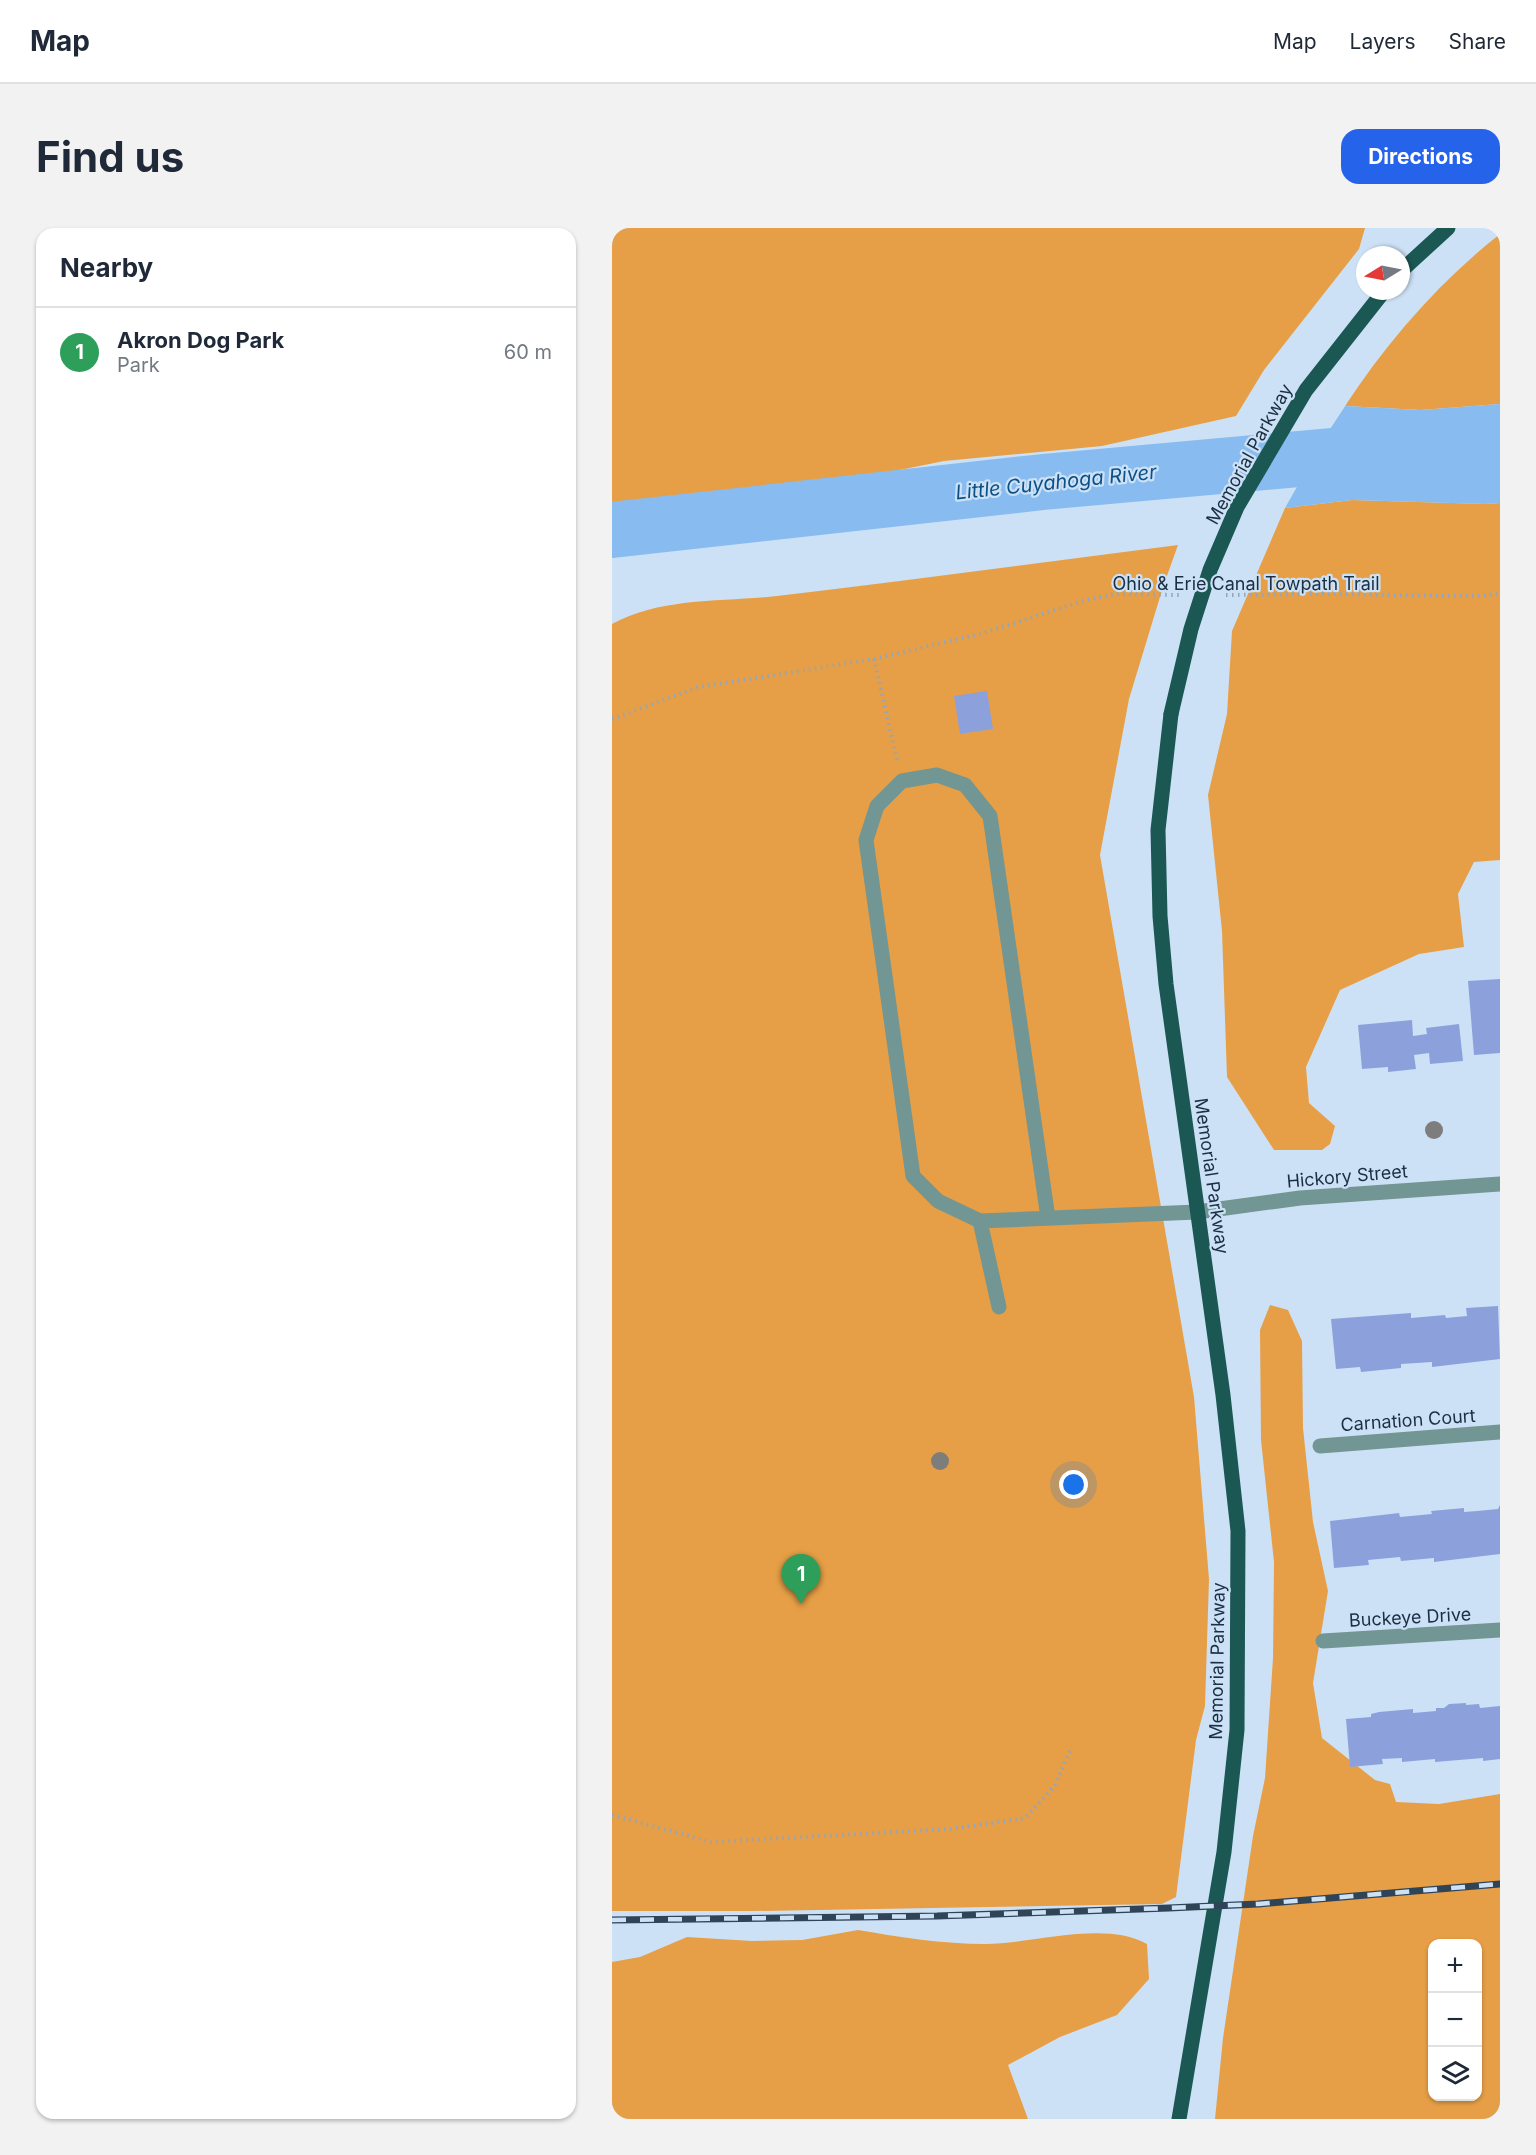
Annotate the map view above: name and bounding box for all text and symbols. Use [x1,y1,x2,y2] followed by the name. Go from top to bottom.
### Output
[30,24,90,58] text: Map
[1273,29,1317,54] text: Map
[1350,29,1416,54] text: Layers
[1449,29,1506,54] text: Share
[1341,129,1500,184] button: Directions
[36,131,184,182] text: Find us
[1356,246,1410,300] north arrow
[60,252,153,283] text: Nearby
[117,327,284,353] text: Akron Dog Park
[75,340,84,364] text: 1
[504,340,552,364] text: 60 m
[117,353,160,377] text: Park
[1202,380,1296,528] street label: Memorial Parkway
[954,459,1158,504] water label: Little Cuyahoga River
[1112,573,1380,594] street label: Ohio & Erie Canal Towpath Trail
[1191,1097,1233,1255] street label: Memorial Parkway
[1286,1160,1408,1192] street label: Hickory Street
[1340,1405,1476,1435] street label: Carnation Court
[1059,1470,1088,1499] your location
[782,1554,820,1604] pin: 1
[1205,1582,1229,1740] street label: Memorial Parkway
[1348,1603,1472,1631] street label: Buckeye Drive
[1428,1939,1482,2101] map controls
[1428,1939,1482,1993] button: +
[1428,1993,1482,2047] button: −
[1428,2047,1482,2101] button: layers

